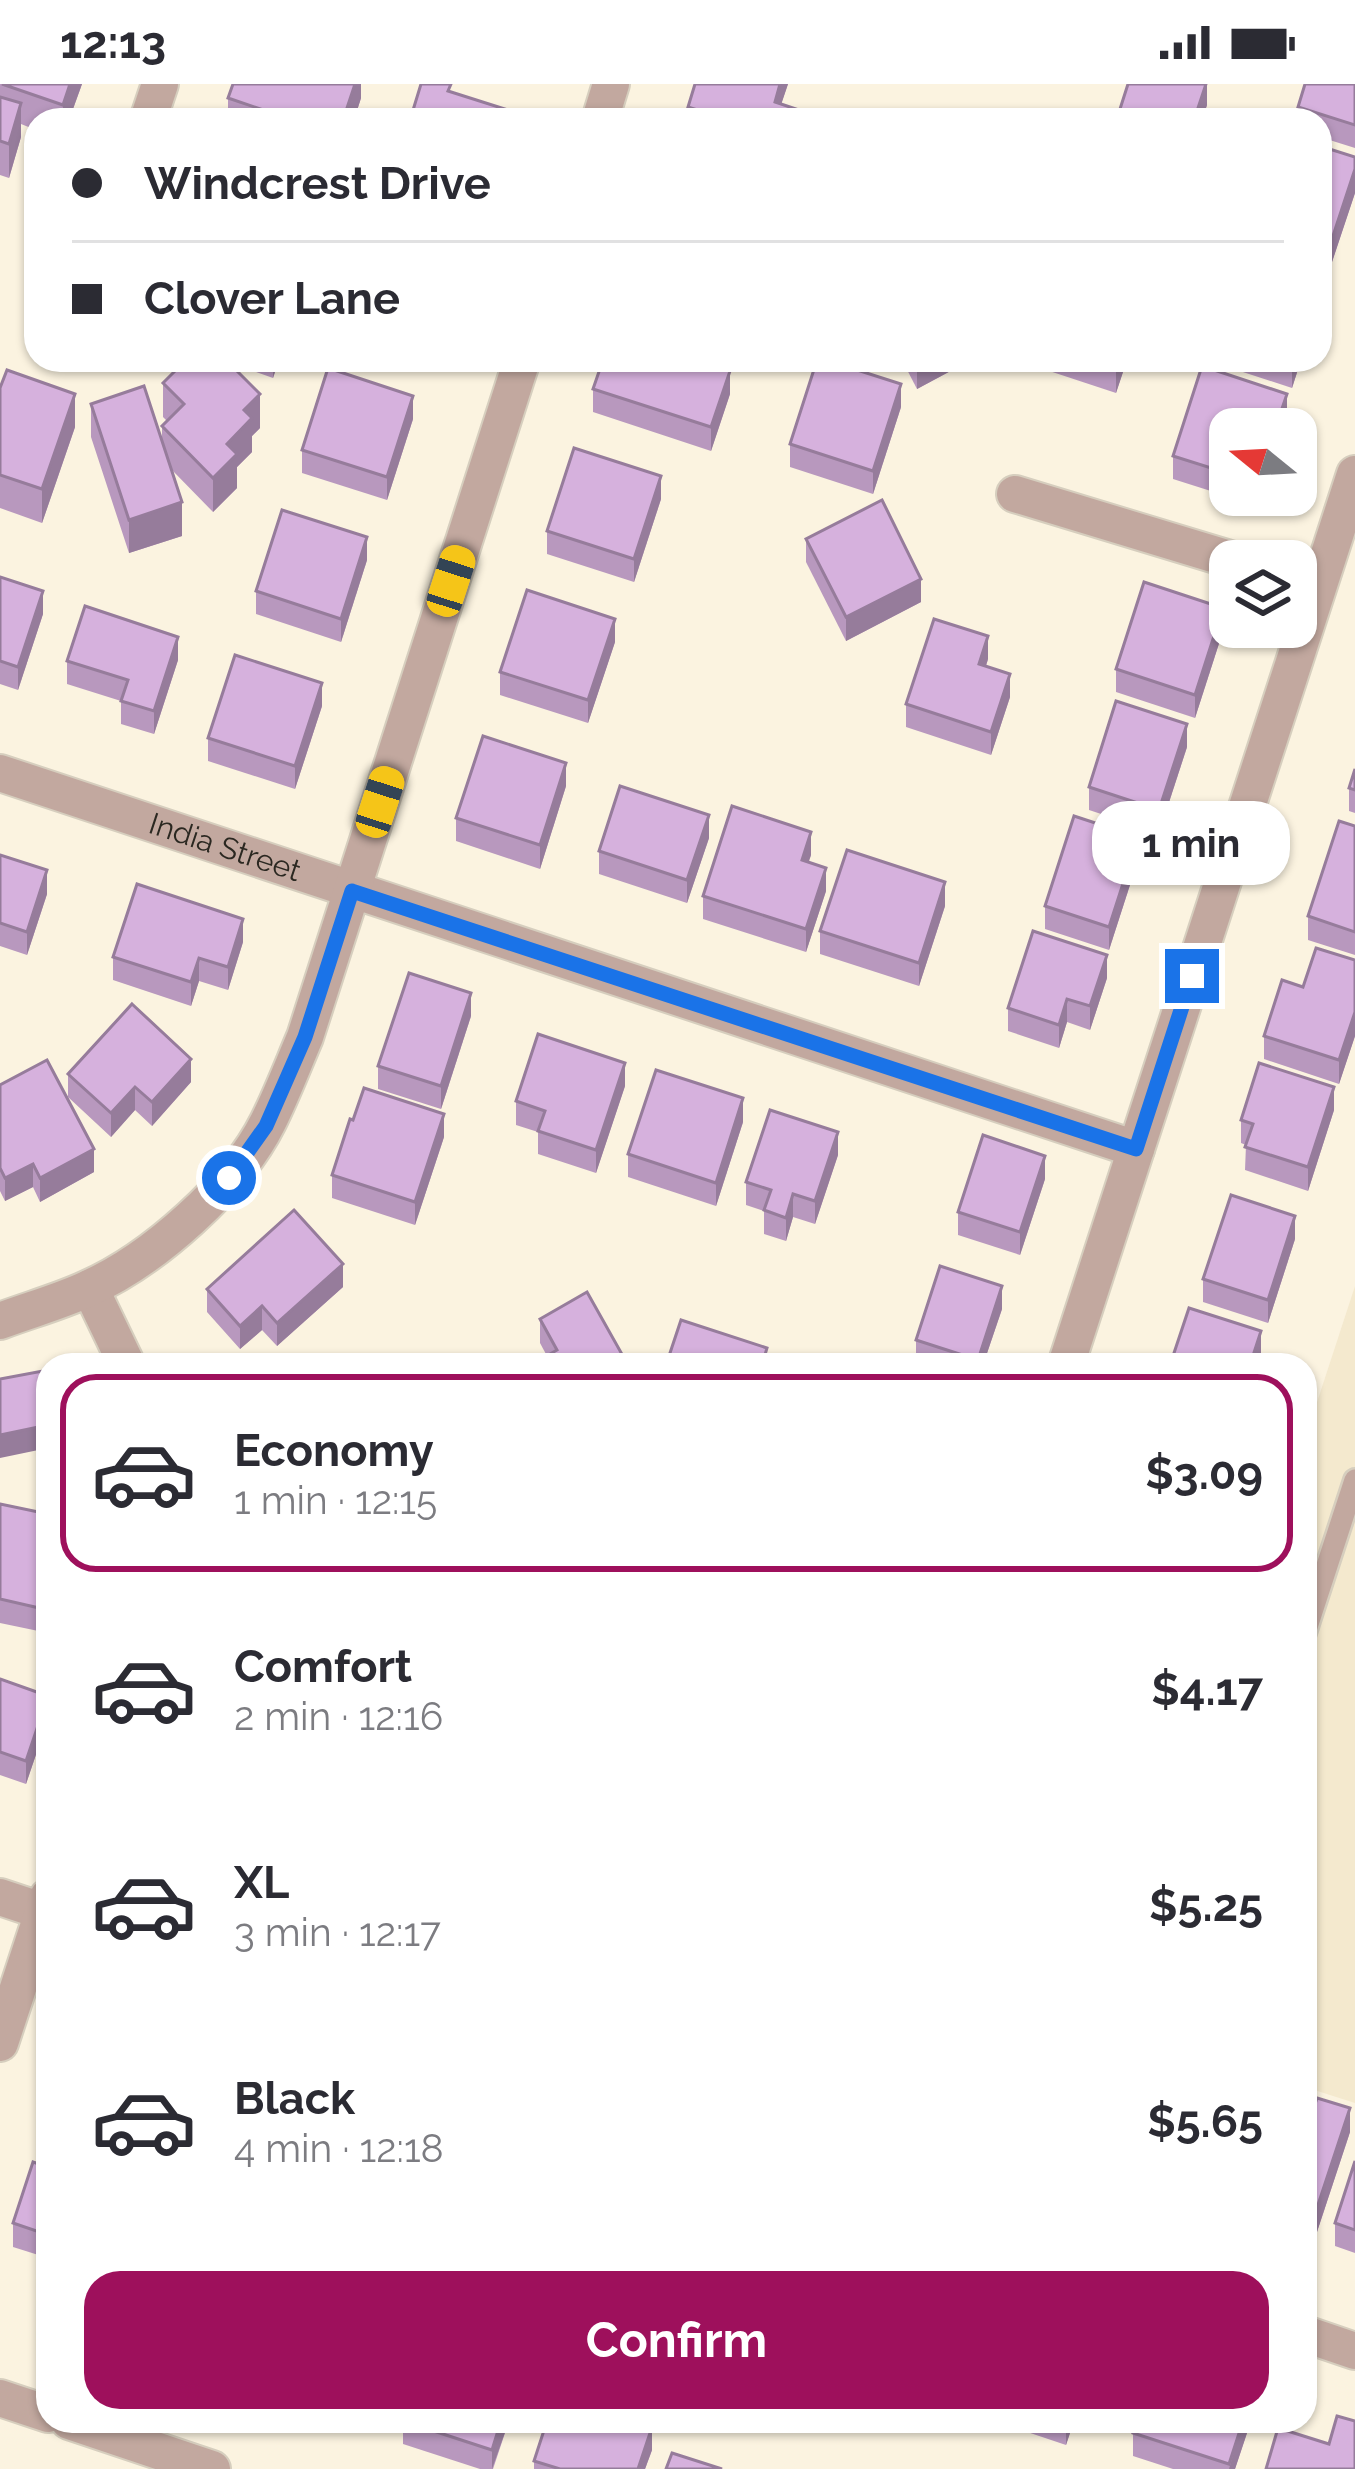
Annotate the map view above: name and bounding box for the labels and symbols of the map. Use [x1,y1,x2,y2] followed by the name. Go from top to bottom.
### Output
[1209,408,1317,516] north arrow
[423,541,479,621] car
[352,762,408,842] car
[1093,802,1291,886] callout: 1 min
[145,806,305,888] street label: India Street
[1165,949,1219,1003] route end
[202,1151,256,1205] route start

